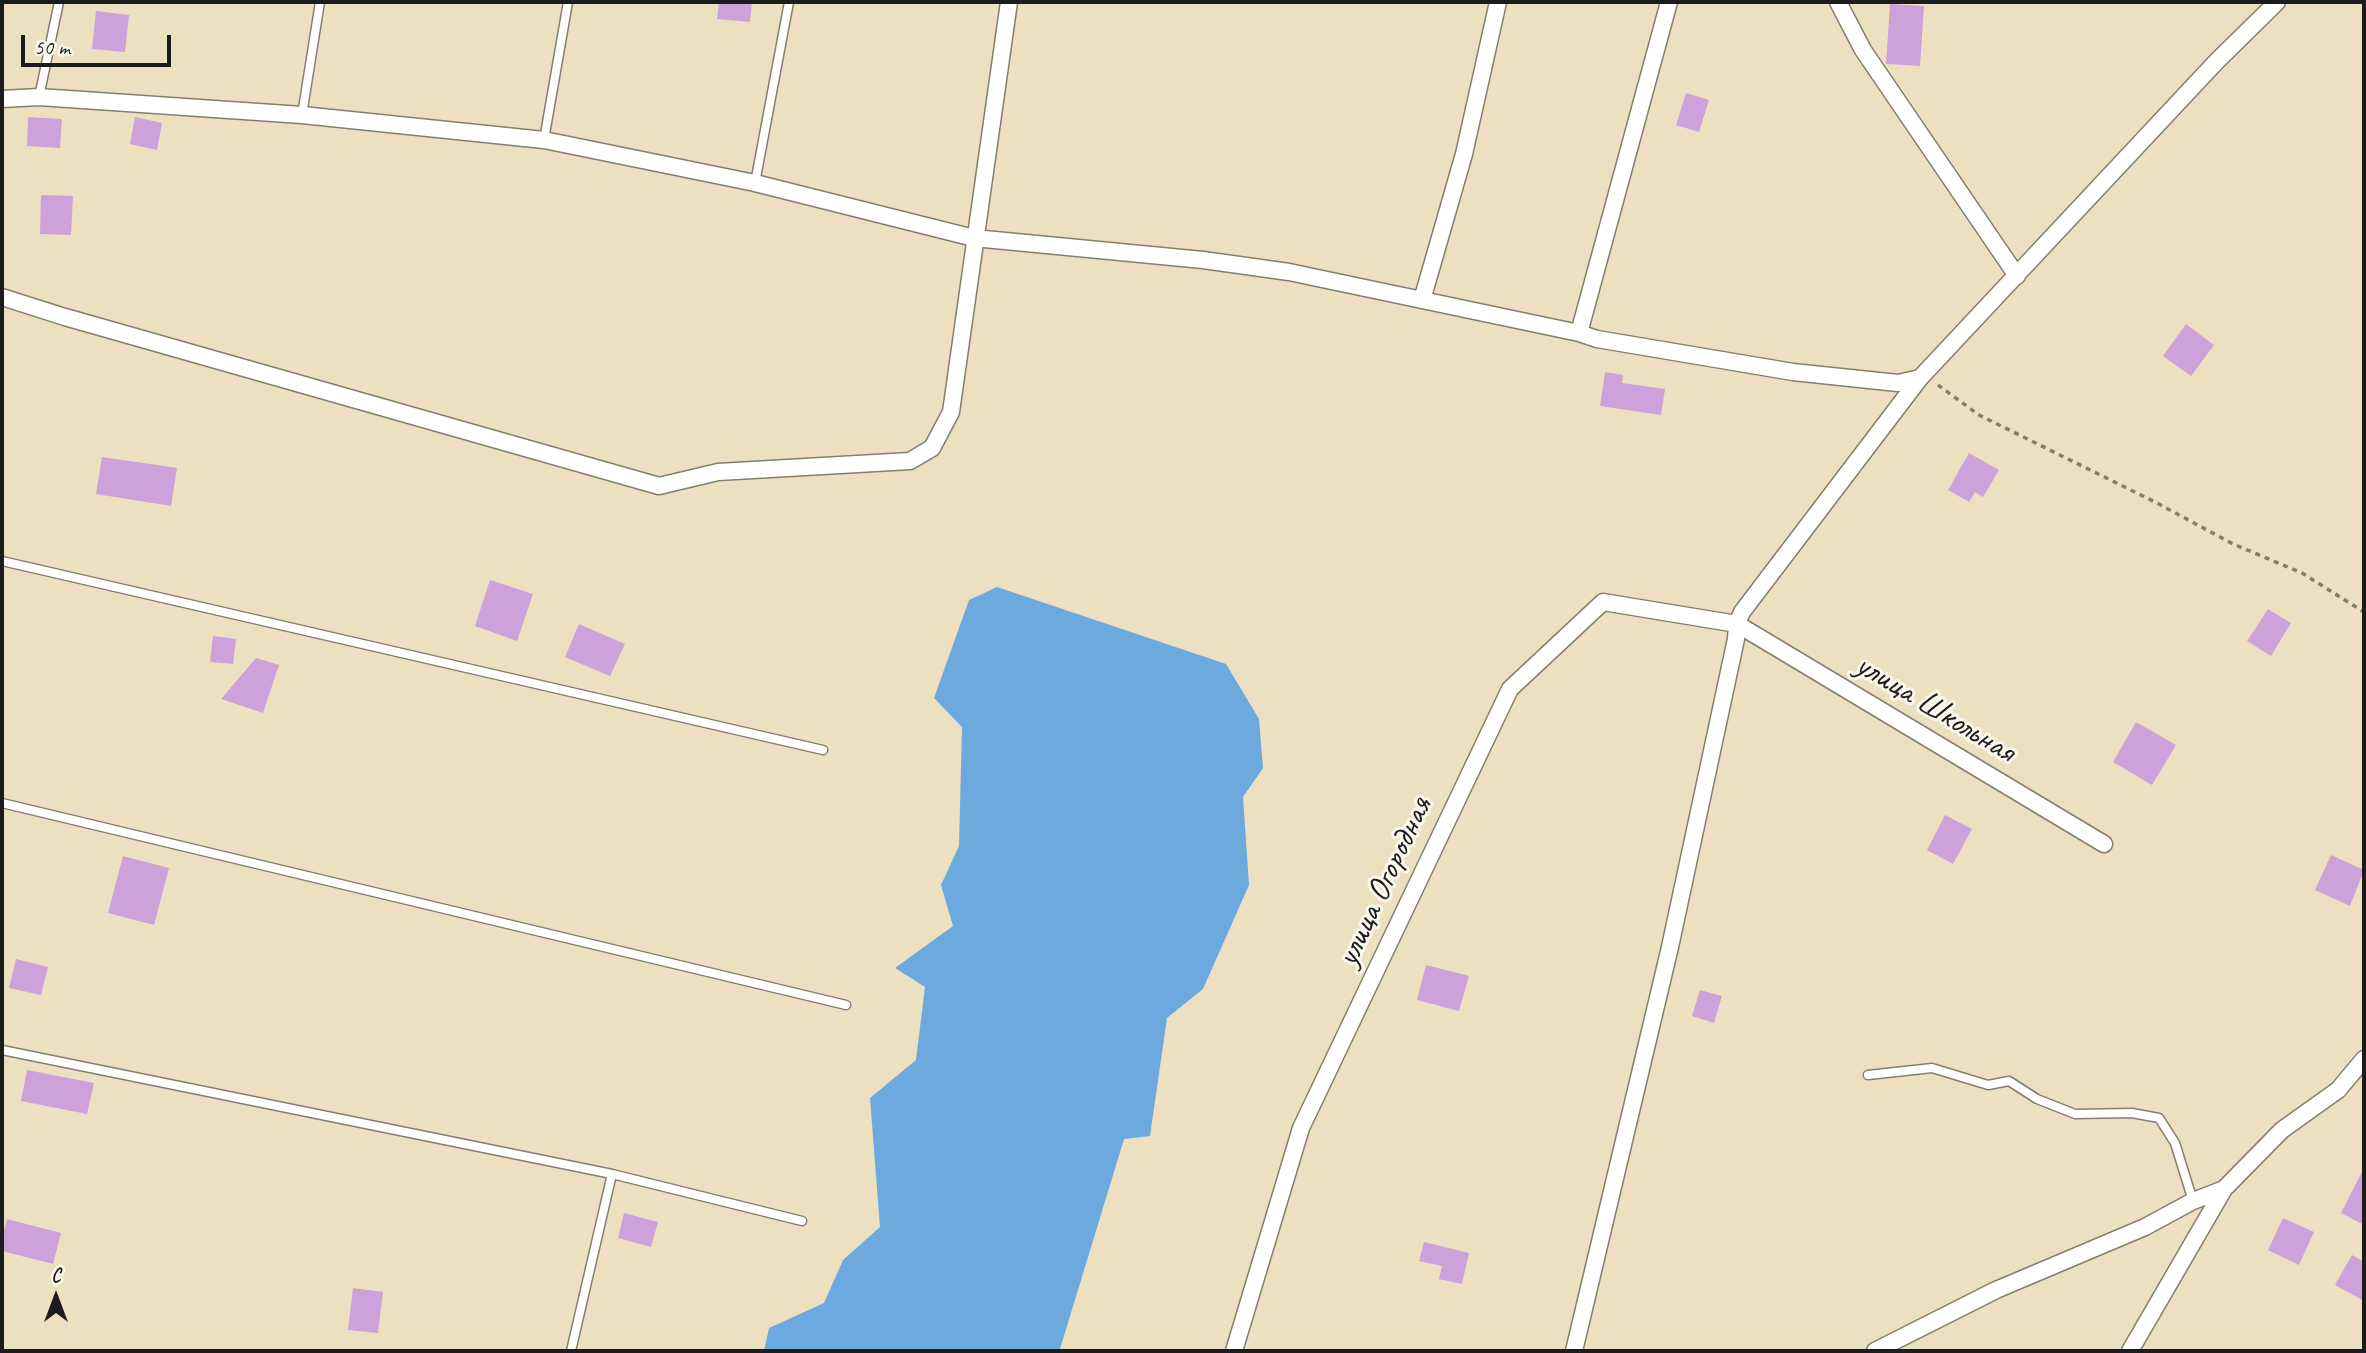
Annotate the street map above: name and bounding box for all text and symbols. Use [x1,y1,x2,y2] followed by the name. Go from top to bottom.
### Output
[24,21,175,65] scale bar
[34,34,70,60] text: 50 m
[1848,646,2022,772] street label: улица Школьная
[1329,791,1441,973] street label: улица Огородная
[21,1262,91,1332] north arrow
[51,1264,61,1288] text: С

